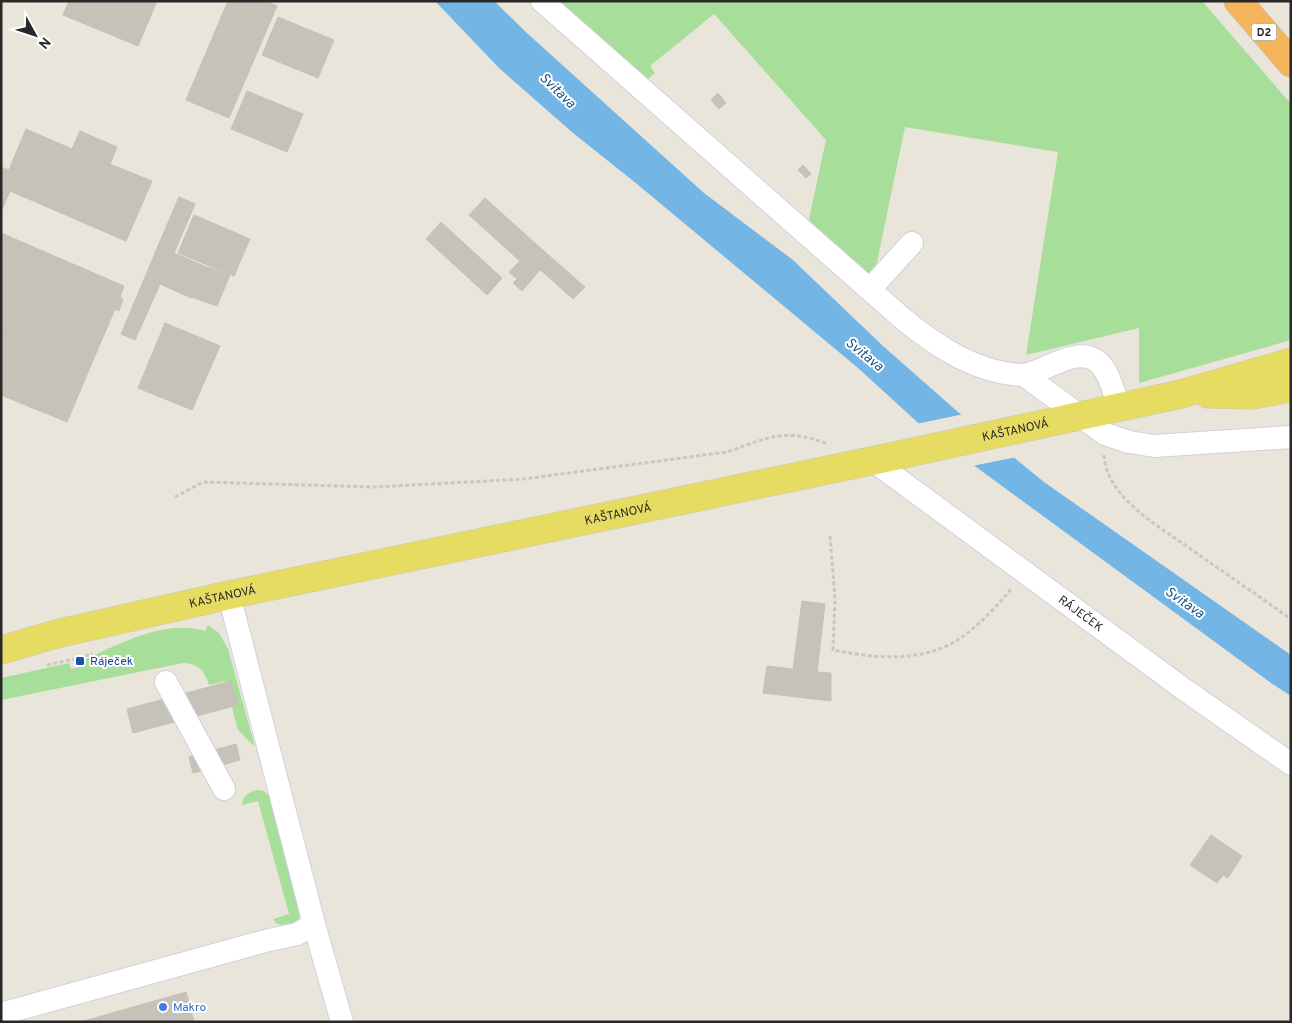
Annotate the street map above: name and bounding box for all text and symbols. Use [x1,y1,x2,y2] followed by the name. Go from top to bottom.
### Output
[10,10,60,60] north arrow
[1252,24,1276,41] road number: D2
[34,33,54,52] text: N
[535,70,579,113] water label: Svitava
[842,335,887,376] water label: Svitava
[981,416,1050,446] street label: KAŠTANOVÁ
[583,500,653,530] street label: KAŠTANOVÁ
[188,583,258,613] street label: KAŠTANOVÁ
[1161,584,1208,623] water label: Svitava
[1054,592,1106,636] street label: RÁJEČEK
[90,654,133,670] place label: Ráječek
[74,655,86,667] marker: Ráječek
[173,1000,206,1016] place label: Makro
[157,1001,169,1013] marker: Makro

